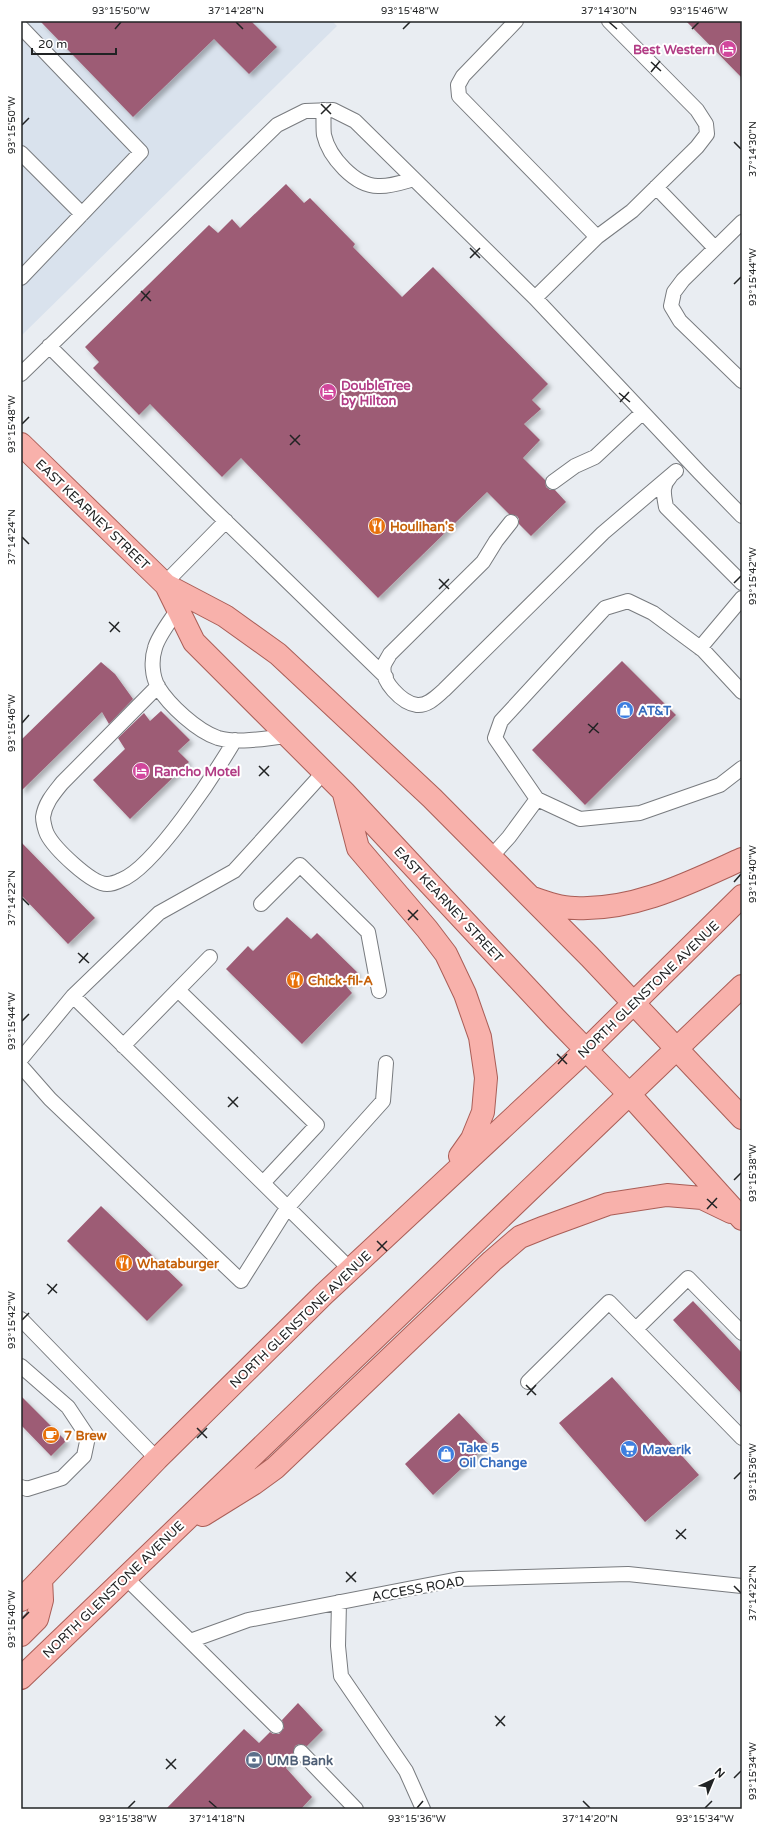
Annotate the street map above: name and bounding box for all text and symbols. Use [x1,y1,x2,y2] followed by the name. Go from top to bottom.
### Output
[92,5,150,17] text: 93°15'50"W
[208,5,264,17] text: 37°14'28"N
[381,5,439,17] text: 93°15'48"W
[581,5,637,17] text: 37°14'30"N
[670,5,728,17] text: 93°15'46"W
[32,30,116,56] scale bar
[38,37,67,51] text: 20 m
[718,39,738,59] hotel icon: Best Western
[633,42,715,58] place label: Best Western
[6,96,18,154] text: 93°15'50"W
[747,121,759,177] text: 37°14'30"N
[747,248,759,306] text: 93°15'44"W
[341,378,411,409] place label: DoubleTree by Hilton
[318,382,338,402] hotel icon: DoubleTree by Hilton
[6,395,18,453] text: 93°15'48"W
[32,456,153,573] street label: EAST KEARNEY STREET
[6,509,18,565] text: 37°14'24"N
[367,516,387,536] restaurant icon: Houlihan's
[390,519,454,535] place label: Houlihan's
[747,547,759,605] text: 93°15'42"W
[6,694,18,752] text: 93°15'46"W
[615,700,635,720] shop icon: AT&T
[638,703,672,719] place label: AT&T
[131,761,151,781] hotel icon: Rancho Motel
[154,764,240,780] place label: Rancho Motel
[390,843,506,966] street label: EAST KEARNEY STREET
[747,845,759,903] text: 93°15'40"W
[6,870,18,926] text: 37°14'22"N
[575,918,723,1062] street label: NORTH GLENSTONE AVENUE
[285,970,305,990] restaurant icon: Chick-fil-A
[308,973,373,989] place label: Chick-fil-A
[6,992,18,1050] text: 93°15'44"W
[747,1144,759,1202] text: 93°15'38"W
[227,1248,375,1392] street label: NORTH GLENSTONE AVENUE
[114,1253,134,1273] restaurant icon: Whataburger
[137,1256,220,1272] place label: Whataburger
[6,1291,18,1349] text: 93°15'42"W
[41,1425,61,1445] cafe icon: 7 Brew
[64,1428,108,1444] place label: 7 Brew
[619,1439,639,1459] supermarket icon: Maverik
[458,1440,528,1471] place label: Take 5 Oil Change
[642,1442,691,1458] place label: Maverik
[747,1443,759,1501] text: 93°15'36"W
[436,1444,456,1464] shop icon: Take 5 Oil Change
[40,1518,188,1662] street label: NORTH GLENSTONE AVENUE
[747,1565,759,1621] text: 37°14'22"N
[370,1573,466,1605] street label: ACCESS ROAD
[6,1590,18,1648] text: 93°15'40"W
[747,1742,759,1800] text: 93°15'34"W
[244,1750,264,1770] bank icon: UMB Bank
[267,1753,333,1769] place label: UMB Bank
[693,1760,733,1800] north arrow
[712,1765,727,1781] text: N
[99,1813,157,1825] text: 93°15'38"W
[189,1813,245,1825] text: 37°14'18"N
[388,1813,446,1825] text: 93°15'36"W
[562,1813,618,1825] text: 37°14'20"N
[676,1813,734,1825] text: 93°15'34"W

